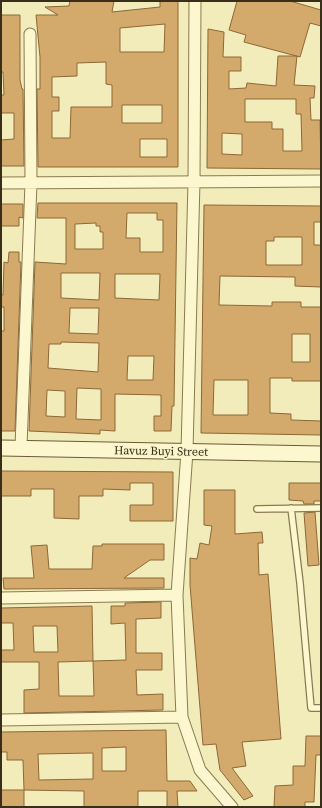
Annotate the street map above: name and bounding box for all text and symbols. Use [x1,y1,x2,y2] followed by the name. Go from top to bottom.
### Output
[114,442,208,460] street label: Havuz Buyi Street

